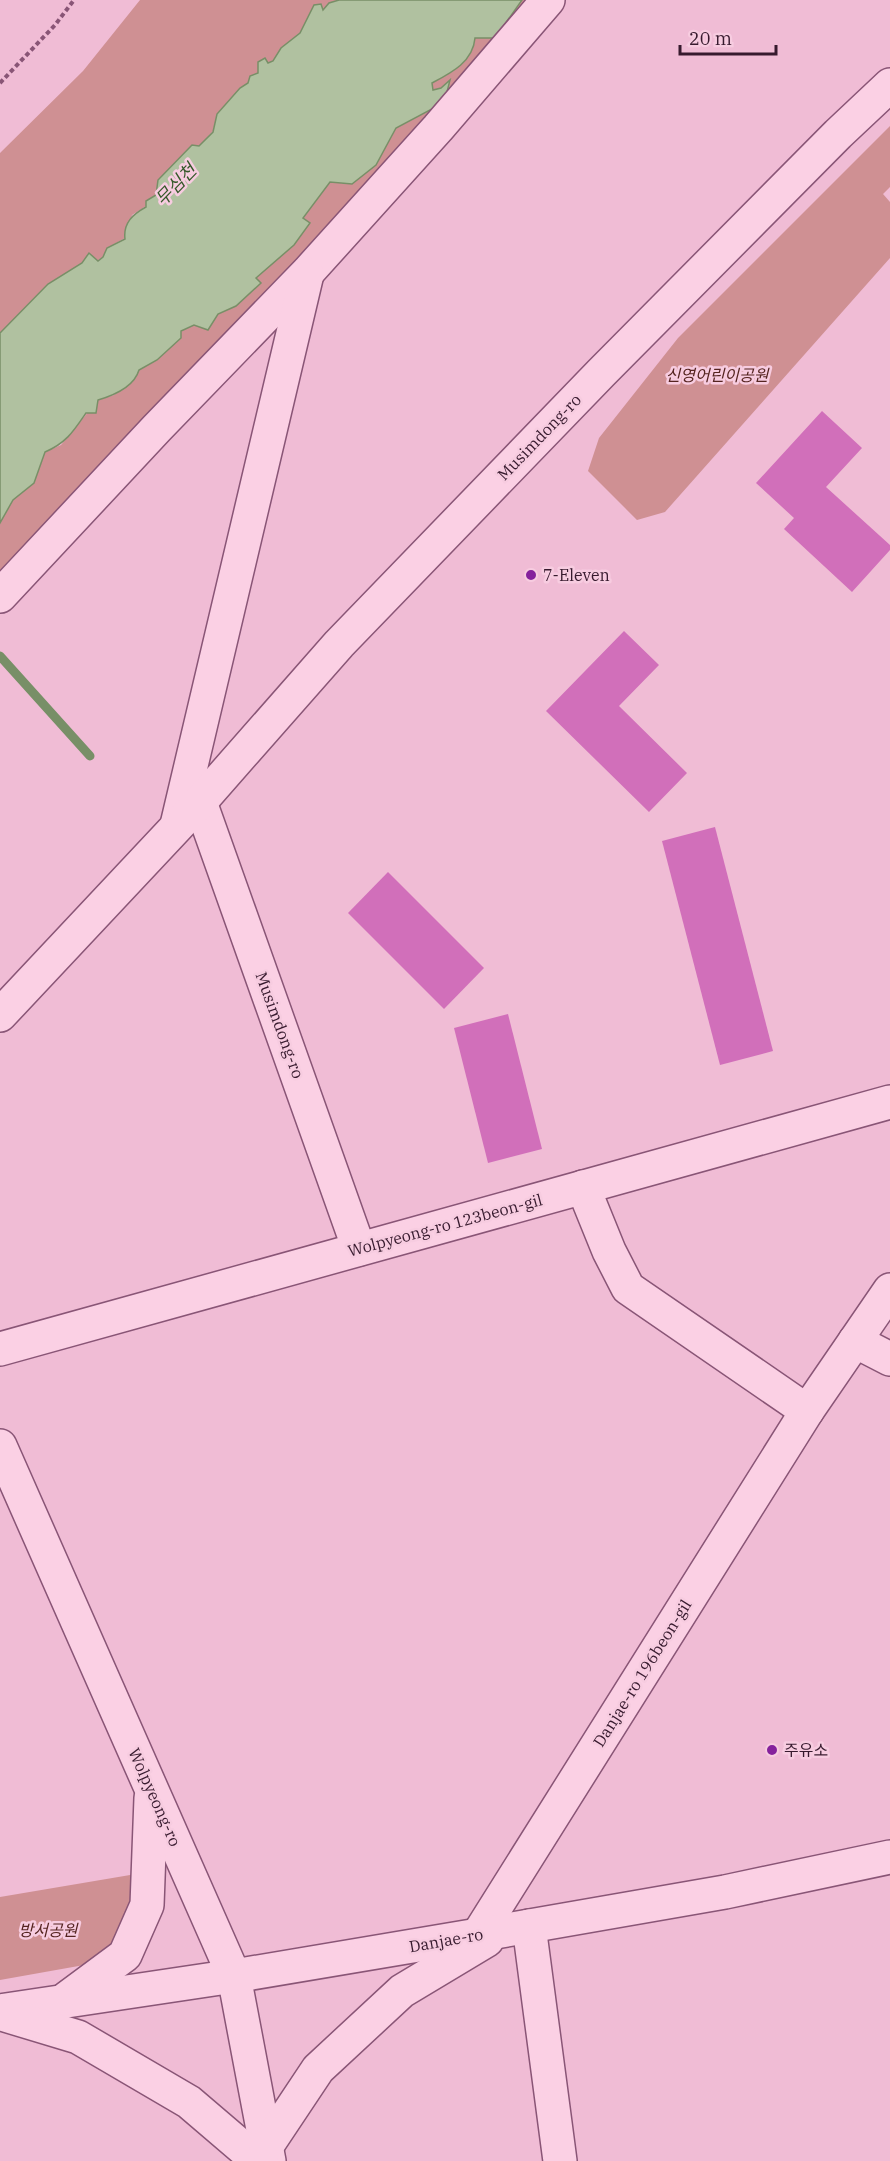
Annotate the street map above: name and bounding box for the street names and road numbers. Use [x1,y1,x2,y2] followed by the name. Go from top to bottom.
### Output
[493,390,585,484] street label: Musimdong-ro
[251,969,309,1081] street label: Musimdong-ro
[345,1189,545,1261] street label: Wolpyeong-ro 123beon-gil
[588,1595,696,1750] street label: Danjae-ro 196beon-gil
[124,1745,186,1849] street label: Wolpyeong-ro
[407,1924,485,1956] street label: Danjae-ro

